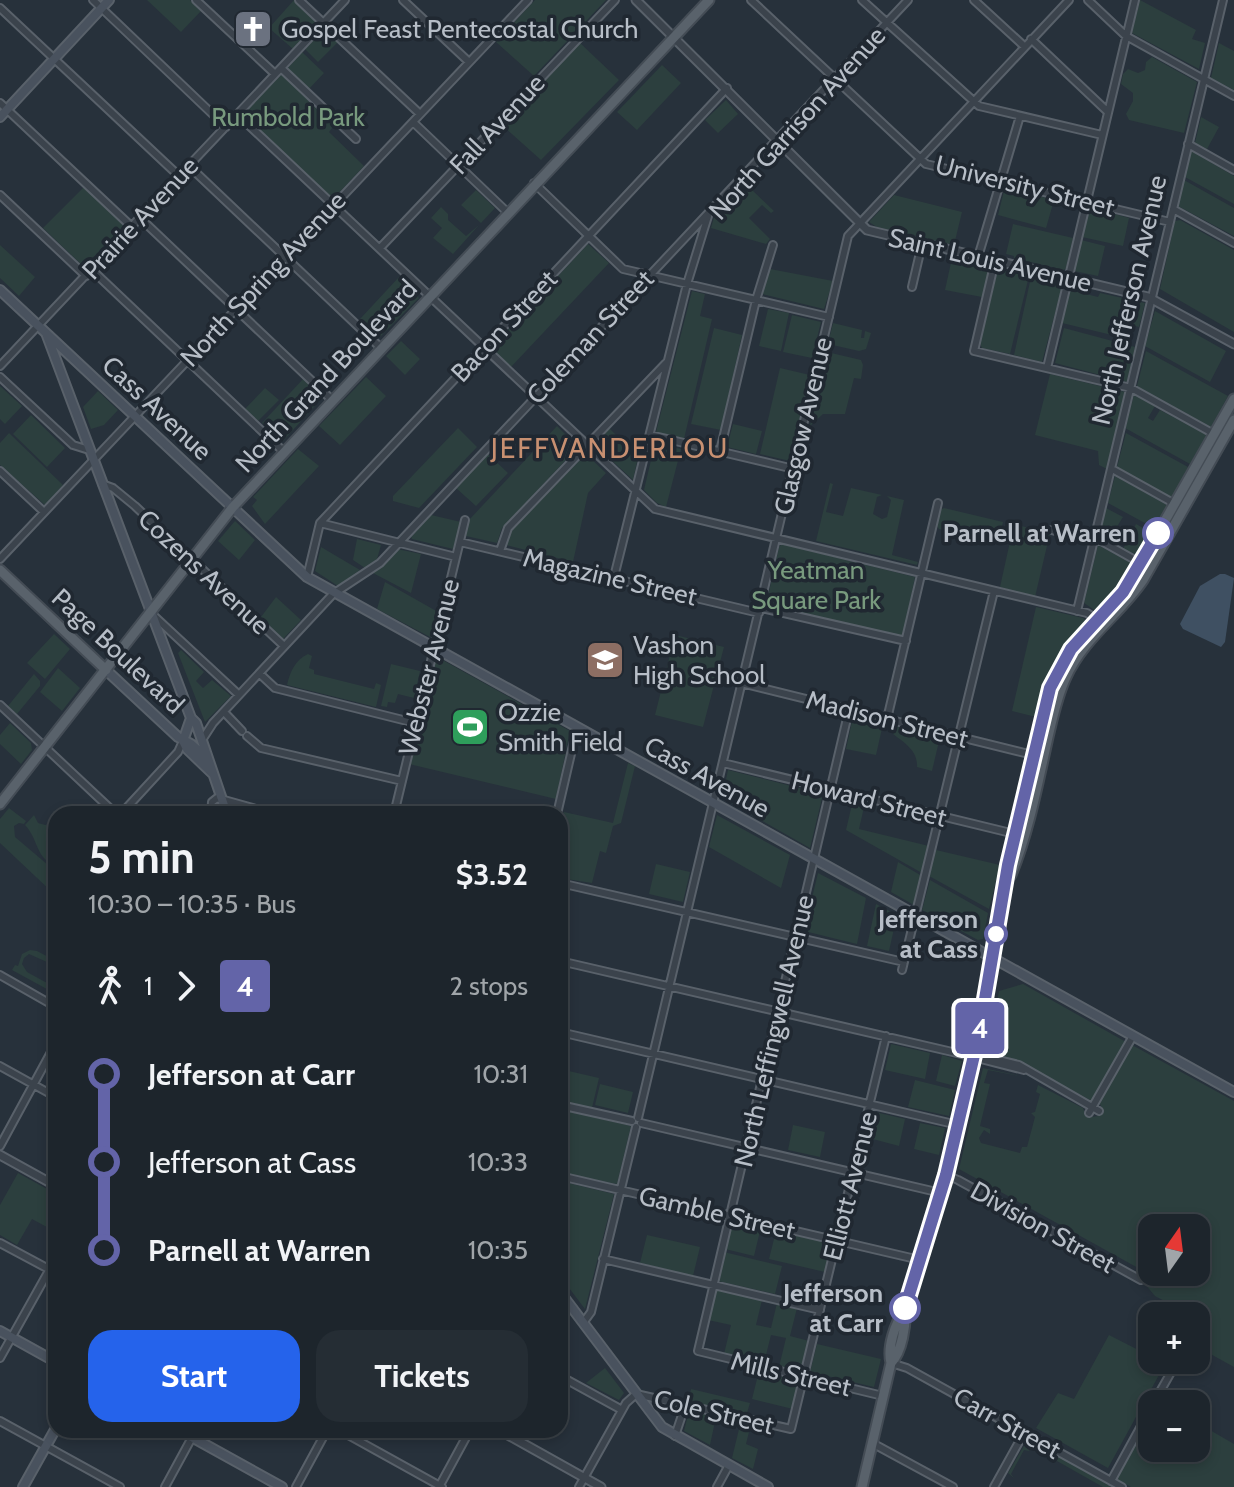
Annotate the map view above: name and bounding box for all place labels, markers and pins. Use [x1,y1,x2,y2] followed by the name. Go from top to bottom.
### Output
[232,8,274,50] church icon: Gospel Feast Pentecostal Church
[281,13,638,45] place label: Gospel Feast Pentecostal Church
[943,517,1136,549] place label: Parnell at Warren
[1143,518,1173,548] marker: Parnell at Warren
[633,629,765,691] place label: Vashon High School
[584,639,626,681] school or university icon: Vashon High School
[498,696,623,758] place label: Ozzie Smith Field
[449,706,491,748] sports icon: Ozzie Smith Field
[877,903,978,965] place label: Jefferson at Cass
[985,923,1007,945] marker: Jefferson at Cass
[782,1277,883,1339] place label: Jefferson at Carr
[890,1293,920,1323] marker: Jefferson at Carr

